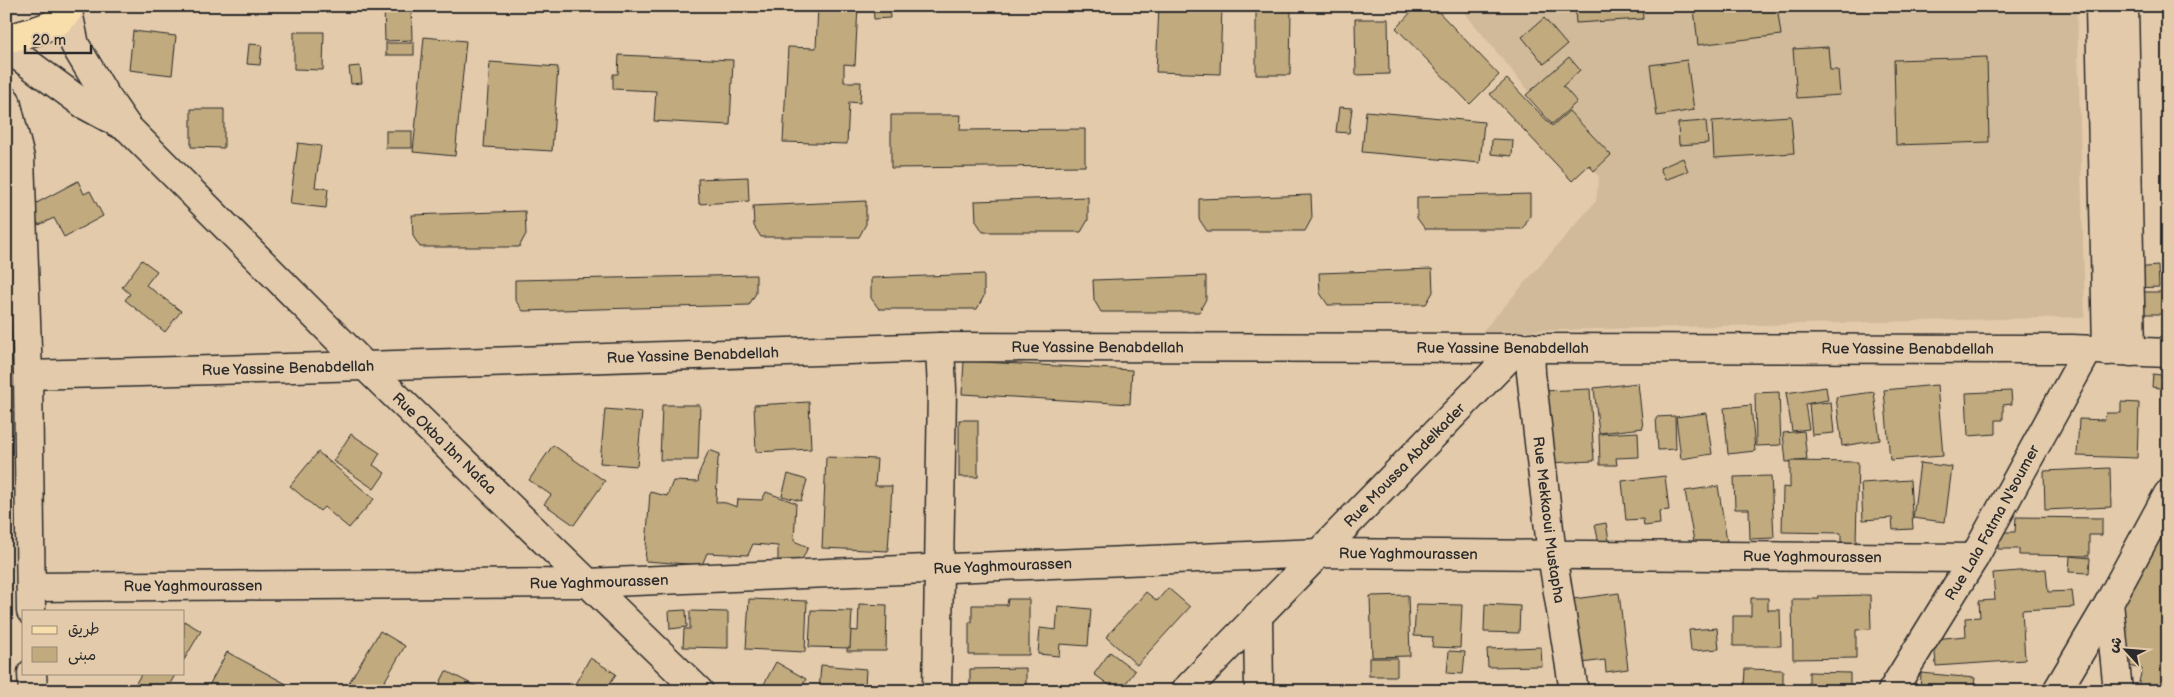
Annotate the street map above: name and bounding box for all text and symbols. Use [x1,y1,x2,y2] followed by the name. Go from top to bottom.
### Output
[25,22,91,54] scale bar
[32,31,66,50] text: 20 m
[1011,338,1184,357] street label: Rue Yassine Benabdellah
[1416,339,1589,358] street label: Rue Yassine Benabdellah
[1821,340,1994,359] street label: Rue Yassine Benabdellah
[606,343,779,368] street label: Rue Yassine Benabdellah
[202,357,374,380] street label: Rue Yassine Benabdellah
[388,389,500,499] street label: Rue Okba Ibn Nafaa
[1340,399,1470,532] street label: Rue Moussa Abdelkader
[1528,436,1569,605] street label: Rue Mekkaoui Mustapha
[1941,441,2044,604] street label: Rue Lala Fatma N'soumer
[1339,544,1478,564] street label: Rue Yaghmourassen
[1743,547,1882,567] street label: Rue Yaghmourassen
[933,554,1072,579] street label: Rue Yaghmourassen
[529,571,669,593] street label: Rue Yaghmourassen
[123,576,263,596] street label: Rue Yaghmourassen
[22,610,185,674] legend
[68,620,100,639] text: طريق
[2102,624,2152,674] north arrow
[2104,634,2126,655] text: ش
[68,646,96,665] text: مبنى

